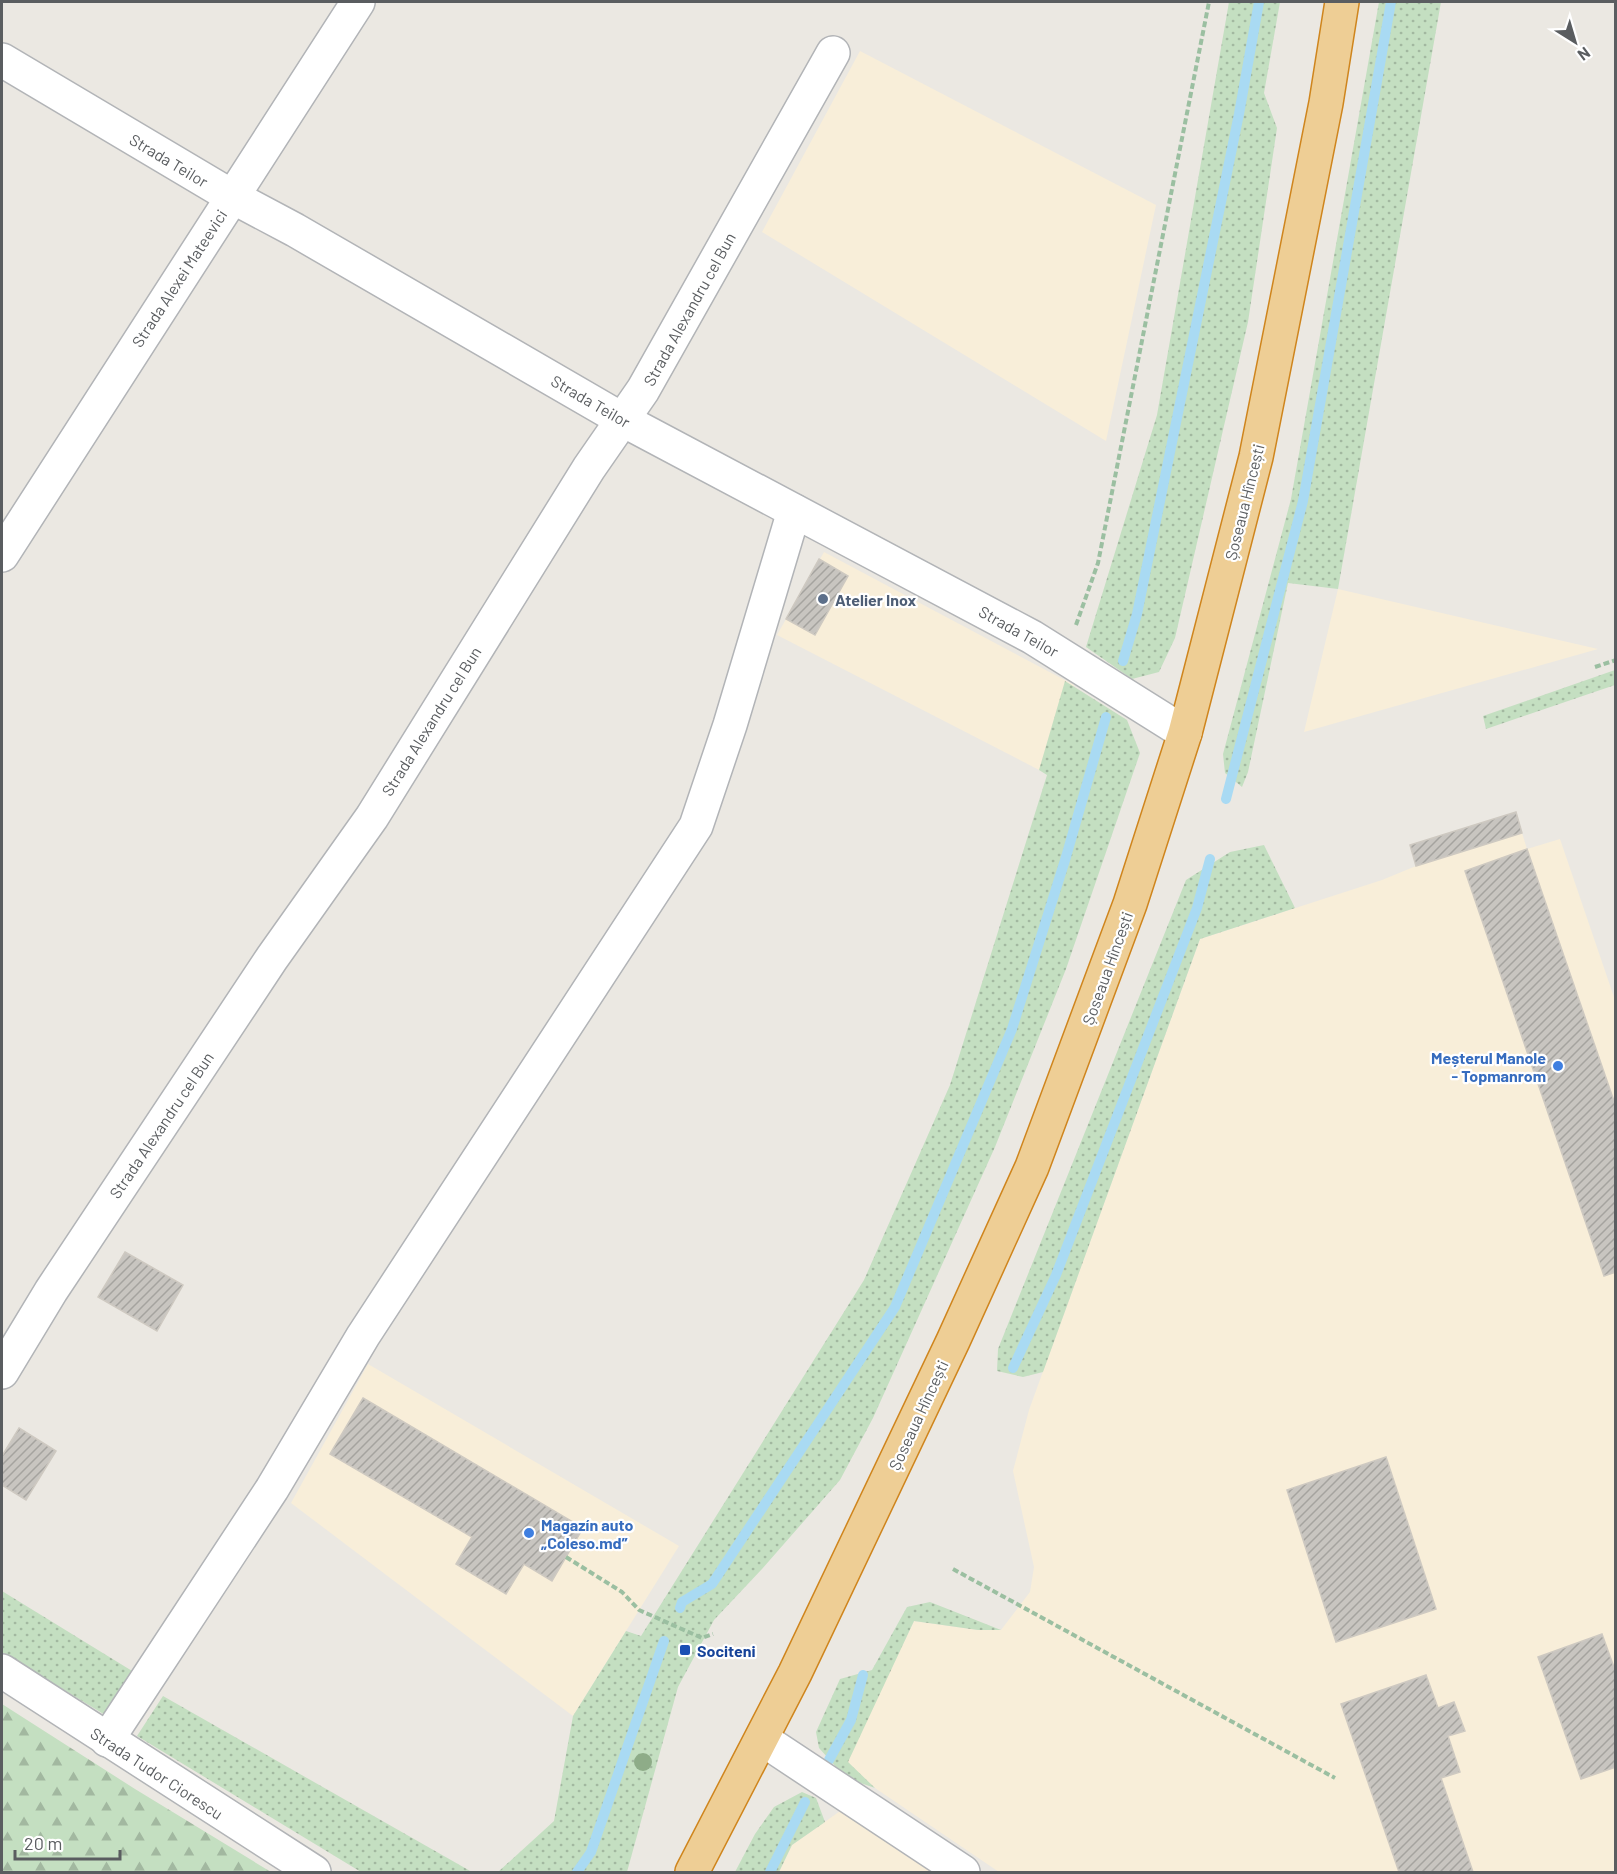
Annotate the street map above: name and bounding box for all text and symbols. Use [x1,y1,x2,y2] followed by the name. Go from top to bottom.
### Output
[1545,12,1605,72] north arrow
[1574,44,1594,65] text: N
[126,129,212,191] street label: Strada Teilor
[127,206,231,350] street label: Strada Alexei Mateevici
[639,229,739,389] street label: Strada Alexandru cel Bun
[548,371,634,431] street label: Strada Teilor
[1220,442,1268,562] street label: Șoseaua Hîncești
[835,590,916,609] place label: Atelier Inox
[816,592,830,606] marker: Atelier Inox
[976,601,1062,661] street label: Strada Teilor
[377,643,485,799] street label: Strada Alexandru cel Bun
[1078,909,1136,1027] street label: Șoseaua Hîncești
[105,1048,217,1202] street label: Strada Alexandru cel Bun
[1431,1048,1546,1085] place label: Meșterul Manole - Topmanrom
[1551,1059,1565,1073] marker: Meșterul Manole - Topmanrom
[884,1357,952,1473] street label: Șoseaua Hîncești
[541,1515,633,1552] place label: Magazín auto „Coleso.md”
[522,1526,536,1540] marker: Magazín auto „Coleso.md”
[697,1641,756,1660] place label: Sociteni
[678,1643,692,1657] marker: Sociteni
[87,1723,227,1823] street label: Strada Tudor Ciorescu
[15,1823,120,1861] scale bar
[24,1832,62,1854] text: 20 m

